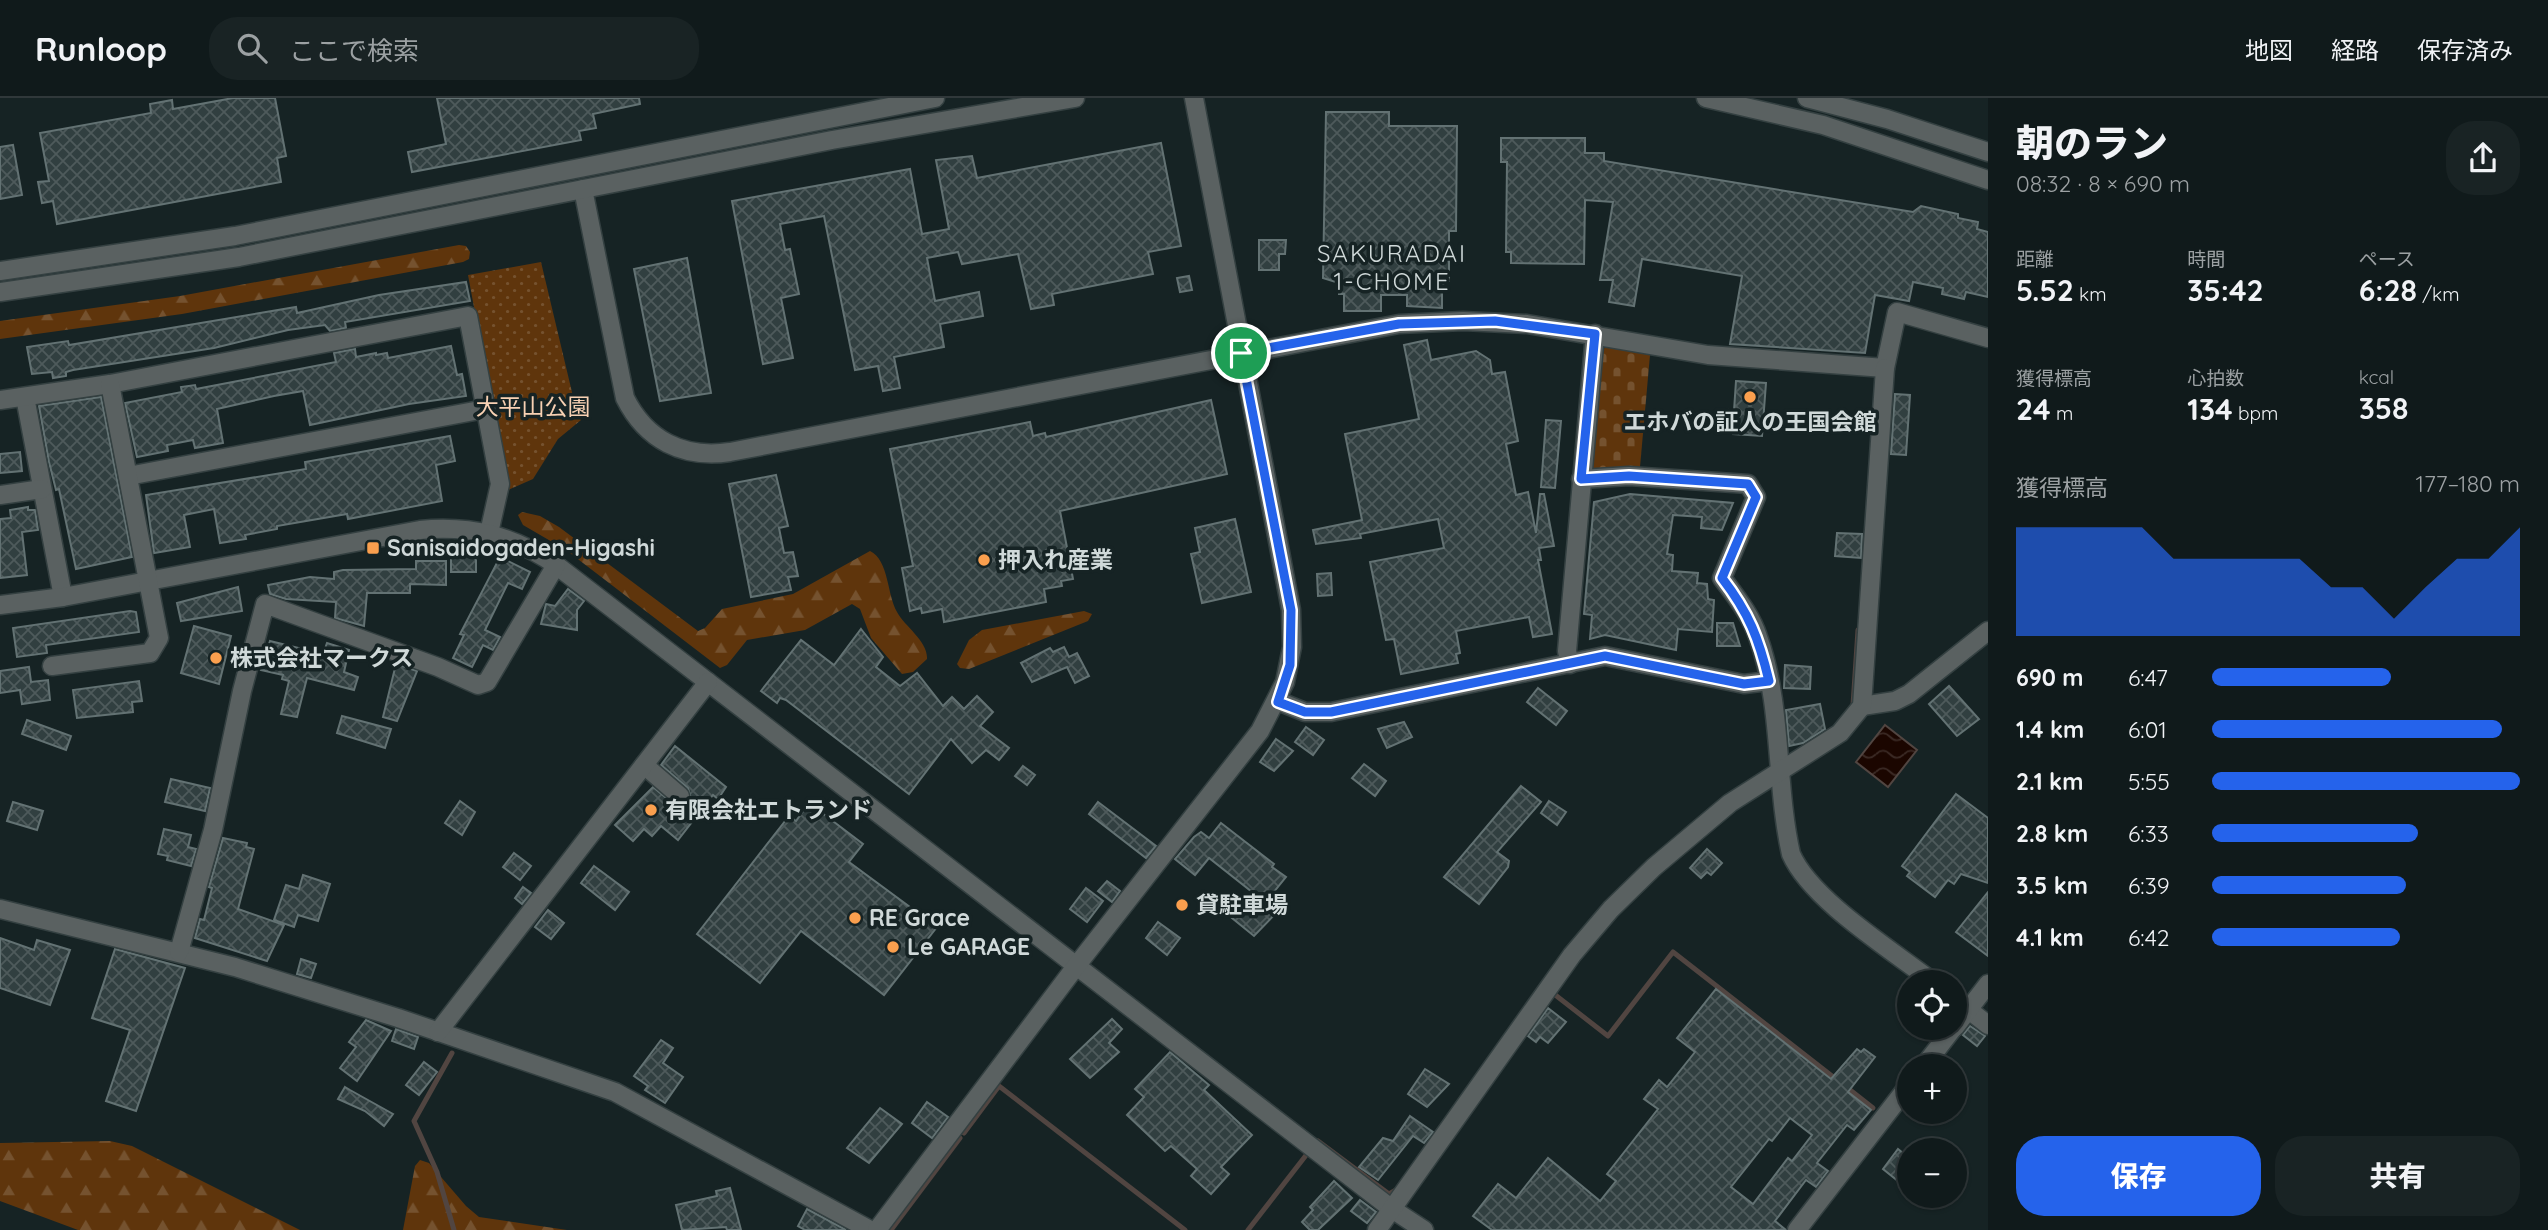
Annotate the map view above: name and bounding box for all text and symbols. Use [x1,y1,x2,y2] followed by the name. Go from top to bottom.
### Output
[209,17,699,80] search box
[35,28,167,69] text: Runloop
[233,29,271,67] icon: search
[289,34,419,67] text: ここで検索
[2245,35,2293,65] text: 地図
[2331,35,2379,65] text: 経路
[2417,35,2513,65] text: 保存済み
[2016,119,2168,167] text: 朝のラン
[2446,121,2520,195] button: share
[2016,169,2190,198] text: 08:32 · 8 × 690 m
[1317,238,1467,296] district label: SAKURADAI 1-CHOME
[2016,247,2054,271] text: 距離
[2187,247,2225,271] text: 時間
[2359,247,2415,271] text: ペース
[2016,271,2074,309] text: 5.52
[2187,271,2264,309] text: 35:42
[2359,271,2417,309] text: 6:28
[2074,282,2107,306] text: km
[2417,282,2460,306] text: /km
[1211,323,1271,383] pin
[1222,334,1260,372] icon: arrive
[2359,365,2394,389] text: kcal
[2016,366,2092,390] text: 獲得標高
[2187,366,2244,390] text: 心拍数
[1742,389,1758,405] marker: エホバの証人の王国会館
[2359,389,2409,427] text: 358
[2016,390,2051,428] text: 24
[2187,390,2233,428] text: 134
[476,392,591,421] park label: 大平山公園
[2051,401,2073,425] text: m
[2233,401,2278,425] text: bpm
[1624,407,1877,436] place label: エホバの証人の王国会館
[2415,469,2520,498] text: 177–180 m
[2016,473,2108,502] text: 獲得標高
[387,533,655,562] place label: Sanisaidogaden-Higashi
[365,540,381,556] marker: Sanisaidogaden-Higashi
[998,545,1113,574] place label: 押入れ産業
[976,552,992,568] marker: 押入れ産業
[230,643,413,672] place label: 株式会社マークス
[208,650,224,666] marker: 株式会社マークス
[2016,663,2084,692] text: 690 m
[2128,663,2168,692] text: 6:47
[2016,715,2084,744] text: 1.4 km
[2128,715,2167,744] text: 6:01
[2016,767,2083,796] text: 2.1 km
[2128,767,2170,796] text: 5:55
[665,795,872,824] place label: 有限会社エトランド
[643,802,659,818] marker: 有限会社エトランド
[2016,819,2088,848] text: 2.8 km
[2128,819,2169,848] text: 6:33
[2016,871,2088,900] text: 3.5 km
[2128,871,2170,900] text: 6:39
[1196,890,1288,919] place label: 貸駐車場
[1174,897,1190,913] marker: 貸駐車場
[869,903,970,932] place label: RE Grace
[847,910,863,926] marker: RE Grace
[2016,923,2084,952] text: 4.1 km
[2128,923,2170,952] text: 6:42
[907,932,1030,961] place label: Le GARAGE
[885,939,901,955] marker: Le GARAGE
[1897,970,1967,1208] map controls
[1897,970,1967,1040] button: locate
[1897,1054,1967,1124] button: +
[2016,1136,2261,1216] button: 保存
[2275,1136,2520,1216] button: 共有
[1897,1138,1967,1208] button: −

